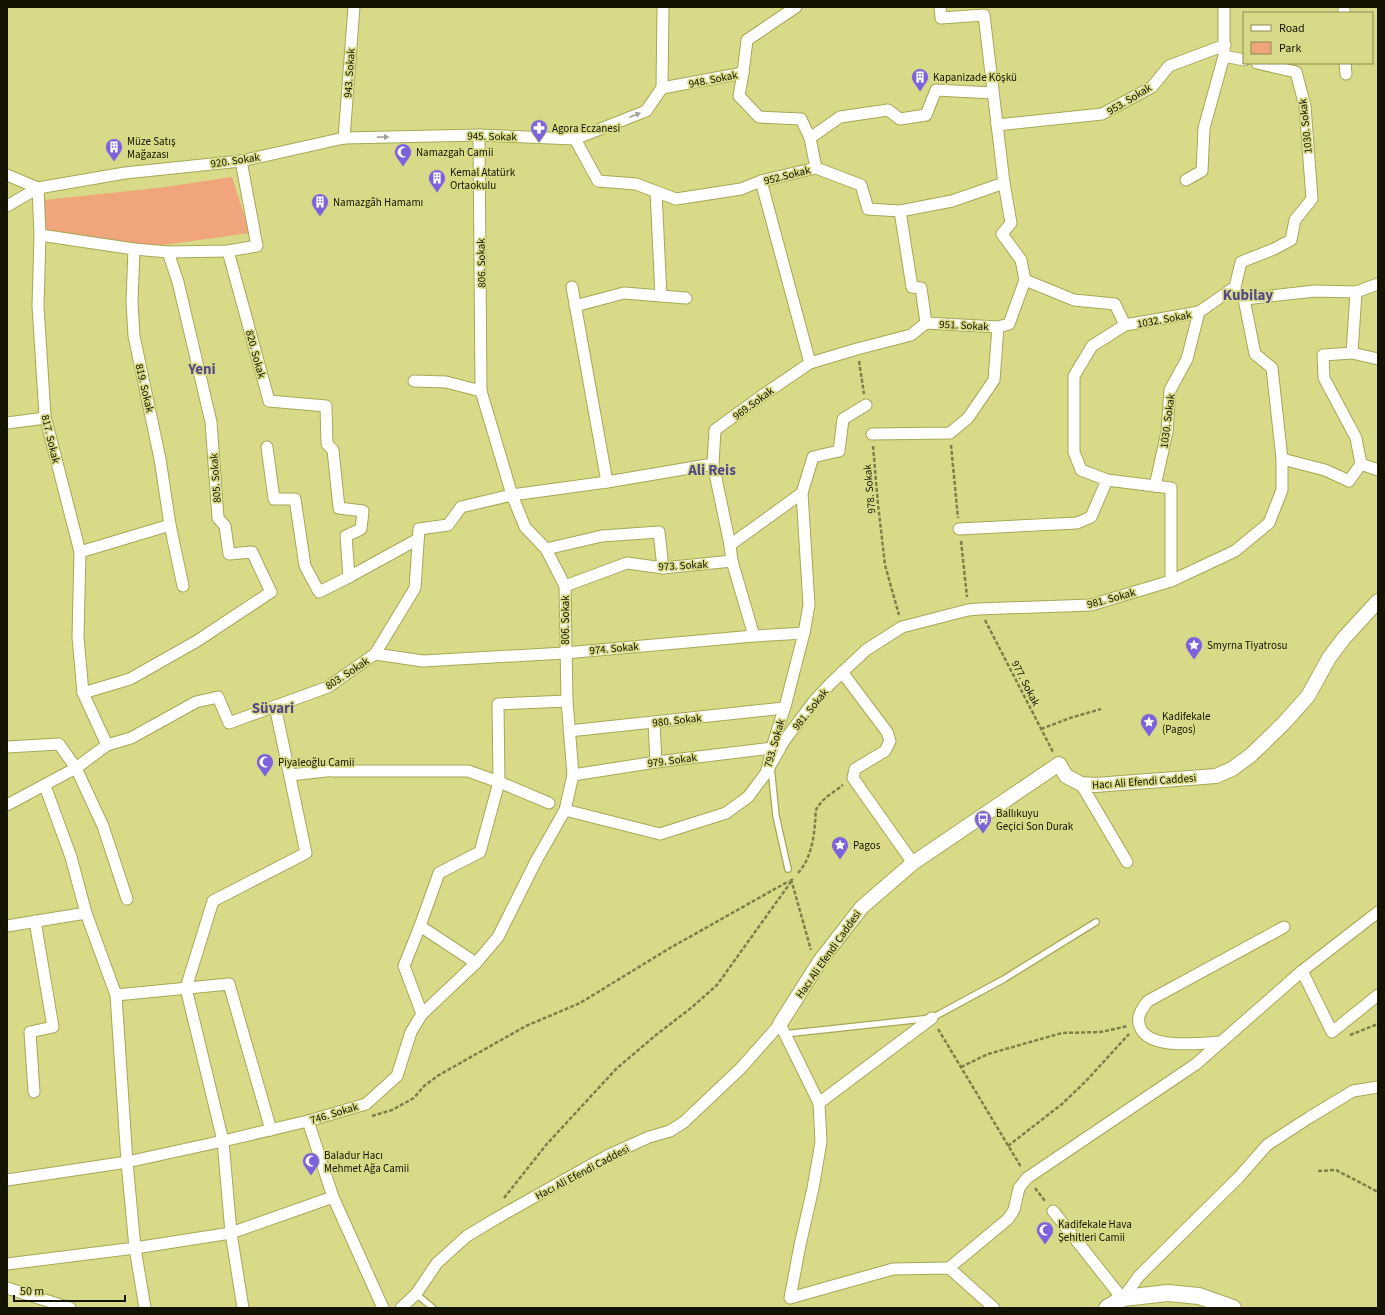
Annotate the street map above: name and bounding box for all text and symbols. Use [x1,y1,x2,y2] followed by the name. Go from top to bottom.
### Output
[1243,12,1373,64] legend
[1279,20,1305,37] text: Road
[1279,40,1301,57] text: Park
[340,47,359,98] street label: 943. Sokak
[687,67,739,92] street label: 948. Sokak
[910,67,930,92] building icon: Kapanizade Köşkü
[933,70,1017,85] place label: Kapanizade Köşkü
[1104,80,1155,119] street label: 953. Sokak
[1295,97,1316,154] street label: 1030. Sokak
[629,112,641,118] one-way arrow
[529,118,549,143] pharmacy icon: Agora Eczanesi
[552,121,620,136] place label: Agora Eczanesi
[467,129,517,144] street label: 945. Sokak
[127,134,176,162] place label: Müze Satış Mağazası
[377,134,390,140] one-way arrow
[104,137,124,162] building icon: Müze Satış Mağazası
[393,142,413,167] mosque icon: Namazgah Camii
[416,145,493,160] place label: Namazgah Camii
[210,150,261,171] street label: 920. Sokak
[762,162,812,188] street label: 952.Sokak
[450,165,516,193] place label: Kemal Atatürk Ortaokulu
[427,168,447,193] building icon: Kemal Atatürk Ortaokulu
[310,192,330,217] building icon: Namazgâh Hamamı
[333,195,423,210] place label: Namazgâh Hamamı
[474,238,489,288] street label: 806. Sokak
[1223,285,1273,306] district label: Kubilay
[1136,307,1193,332] street label: 1032. Sokak
[939,317,990,334] street label: 951. Sokak
[242,328,269,381] street label: 820. Sokak
[187,359,216,380] district label: Yeni
[132,362,158,414] street label: 819. Sokak
[730,383,777,423] street label: 969.Sokak
[1156,392,1179,449] street label: 1030. Sokak
[38,413,64,465] street label: 817. Sokak
[206,452,225,503] street label: 805. Sokak
[687,460,736,481] district label: Ali Reis
[860,463,879,514] street label: 978. Sokak
[658,557,709,574] street label: 973. Sokak
[1085,585,1138,612] street label: 981. Sokak
[558,595,573,645] street label: 806. Sokak
[1184,635,1204,660] place icon: Smyrna Tiyatrosu
[1207,638,1288,653] place label: Smyrna Tiyatrosu
[589,639,640,658] street label: 974. Sokak
[322,653,373,693] street label: 803. Sokak
[1008,658,1044,709] street label: 977. Sokak
[789,685,832,733] street label: 981. Sokak
[252,698,294,719] district label: Süvari
[1162,709,1211,737] place label: Kadifekale (Pagos)
[652,710,703,731] street label: 980. Sokak
[1139,712,1159,737] place icon: Kadifekale (Pagos)
[760,717,789,769] street label: 793. Sokak
[647,750,698,771] street label: 979. Sokak
[255,752,275,777] mosque icon: Piyaleoğlu Camii
[278,755,355,770] place label: Piyaleoğlu Camii
[1091,770,1197,793] street label: Hacı Ali Efendi Caddesi
[996,806,1074,834] place label: Ballıkuyu Geçici Son Durak
[973,809,993,834] bus stop icon: Ballıkuyu Geçici Son Durak
[830,835,850,860] place icon: Pagos
[853,838,881,853] place label: Pagos
[792,907,865,1001] street label: Hacı Ali Efendi Caddesi
[308,1099,361,1128] street label: 746. Sokak
[533,1141,632,1204] street label: Hacı Ali Efendi Caddesi
[324,1148,409,1176] place label: Baladur Hacı Mehmet Ağa Camii
[301,1151,321,1176] mosque icon: Baladur Hacı Mehmet Ağa Camii
[1058,1217,1132,1245] place label: Kadifekale Hava Şehitleri Camii
[1035,1220,1055,1245] mosque icon: Kadifekale Hava Şehitleri Camii
[14,1277,125,1303] scale bar
[20,1283,44,1300] text: 50 m

